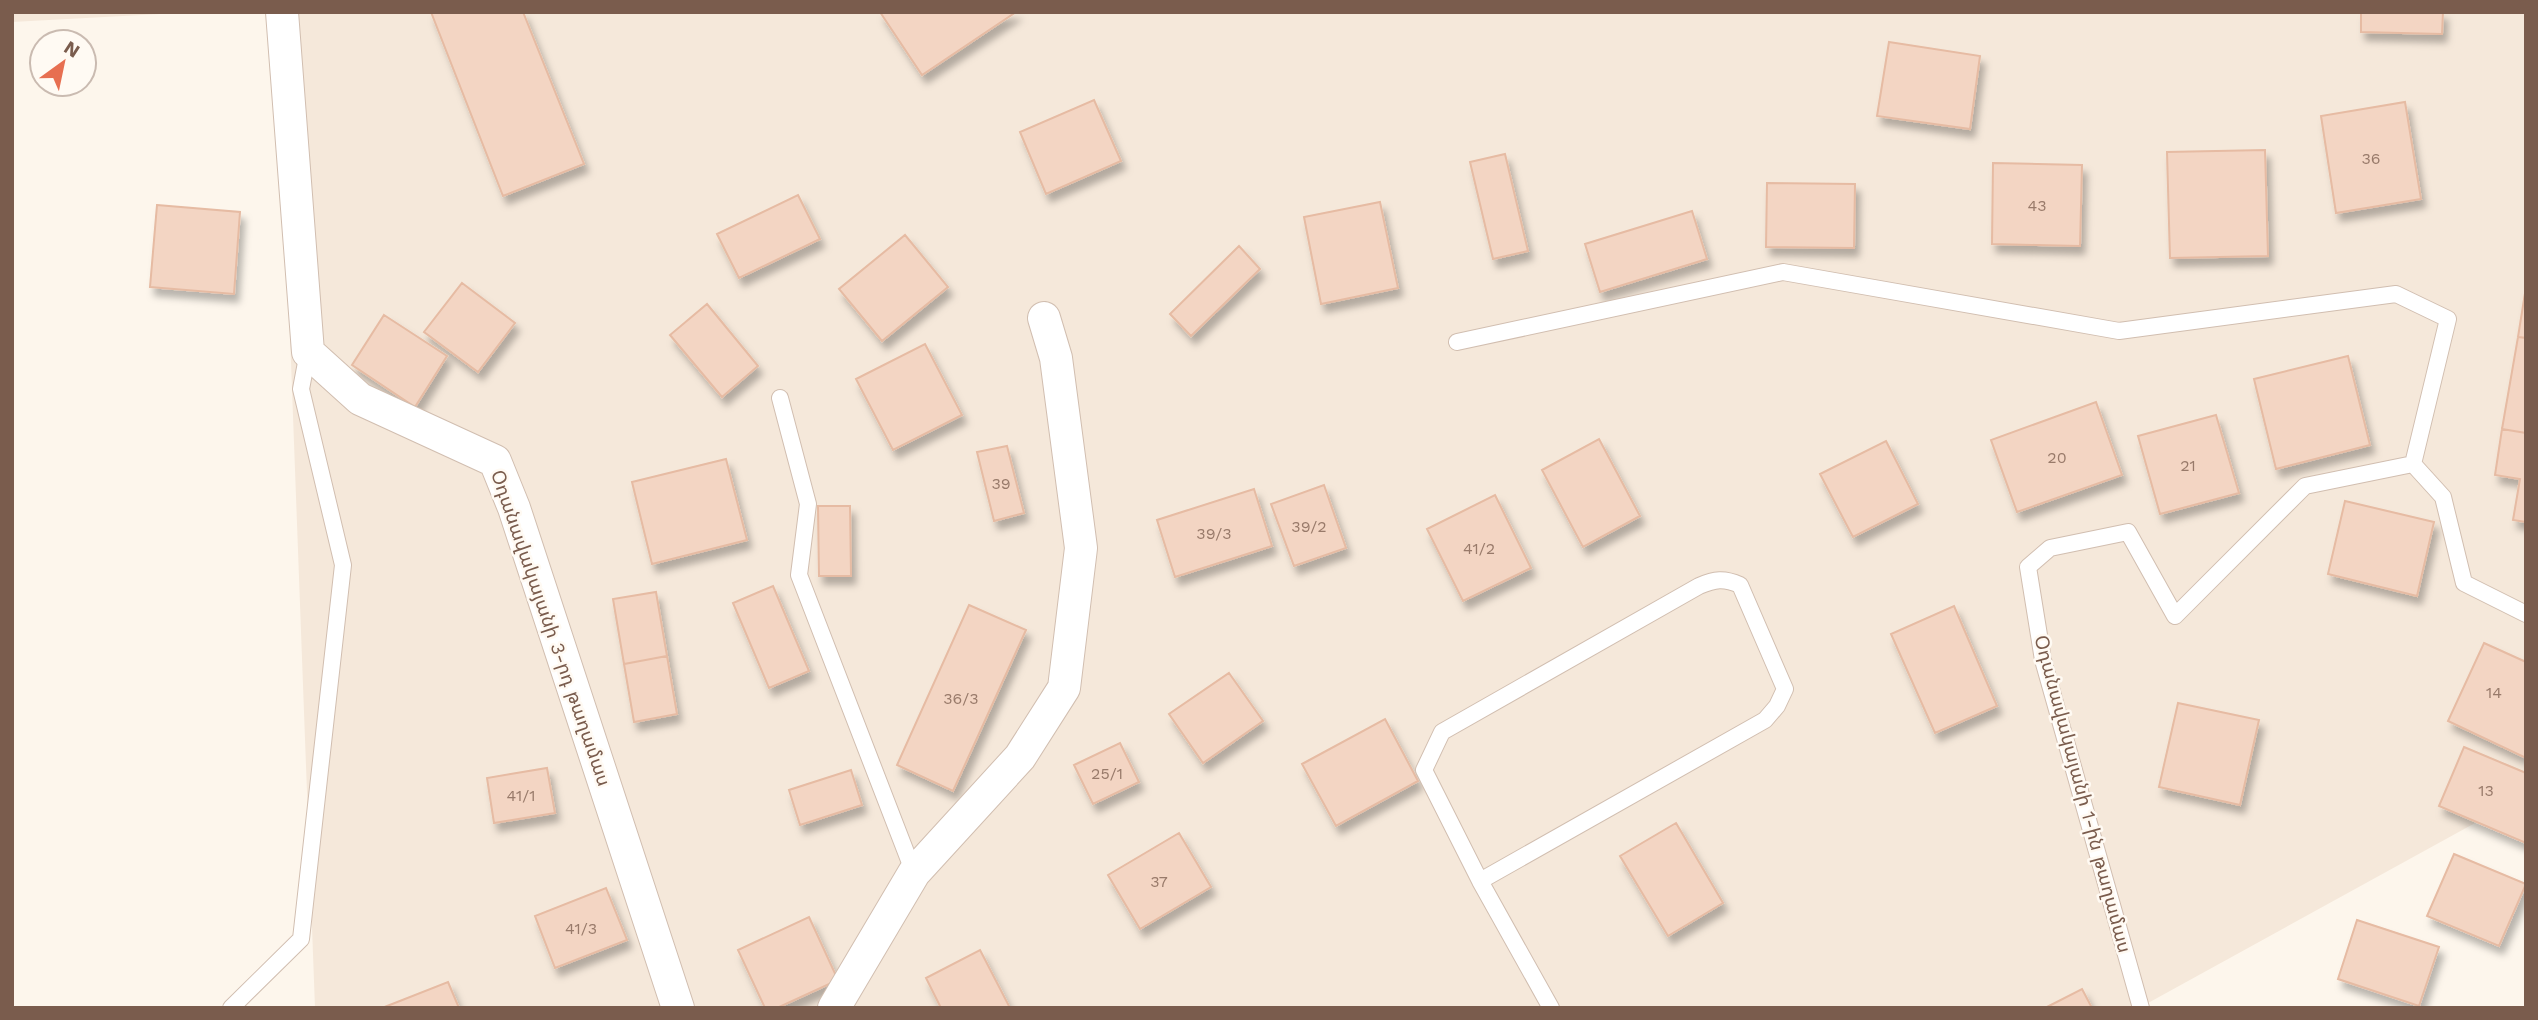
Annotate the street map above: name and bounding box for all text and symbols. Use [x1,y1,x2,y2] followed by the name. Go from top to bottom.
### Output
[28,28,98,98] north arrow
[60,36,84,63] text: N
[2361,149,2381,168] house number: 36
[2027,196,2047,215] house number: 43
[2047,448,2067,467] house number: 20
[2180,456,2196,475] house number: 21
[486,467,616,789] street label: Օդանավակայանի 3-րդ թաղամաս
[991,474,1011,493] house number: 39
[1291,517,1327,536] house number: 39/2
[1196,524,1232,543] house number: 39/3
[1463,539,1495,558] house number: 41/2
[2029,633,2137,955] street label: Օդանավակայանի 1-ին թաղամաս
[2486,683,2502,702] house number: 14
[943,689,979,708] house number: 36/3
[1091,764,1123,783] house number: 25/1
[2478,781,2494,800] house number: 13
[507,786,536,805] house number: 41/1
[1150,872,1168,891] house number: 37
[565,919,597,938] house number: 41/3

